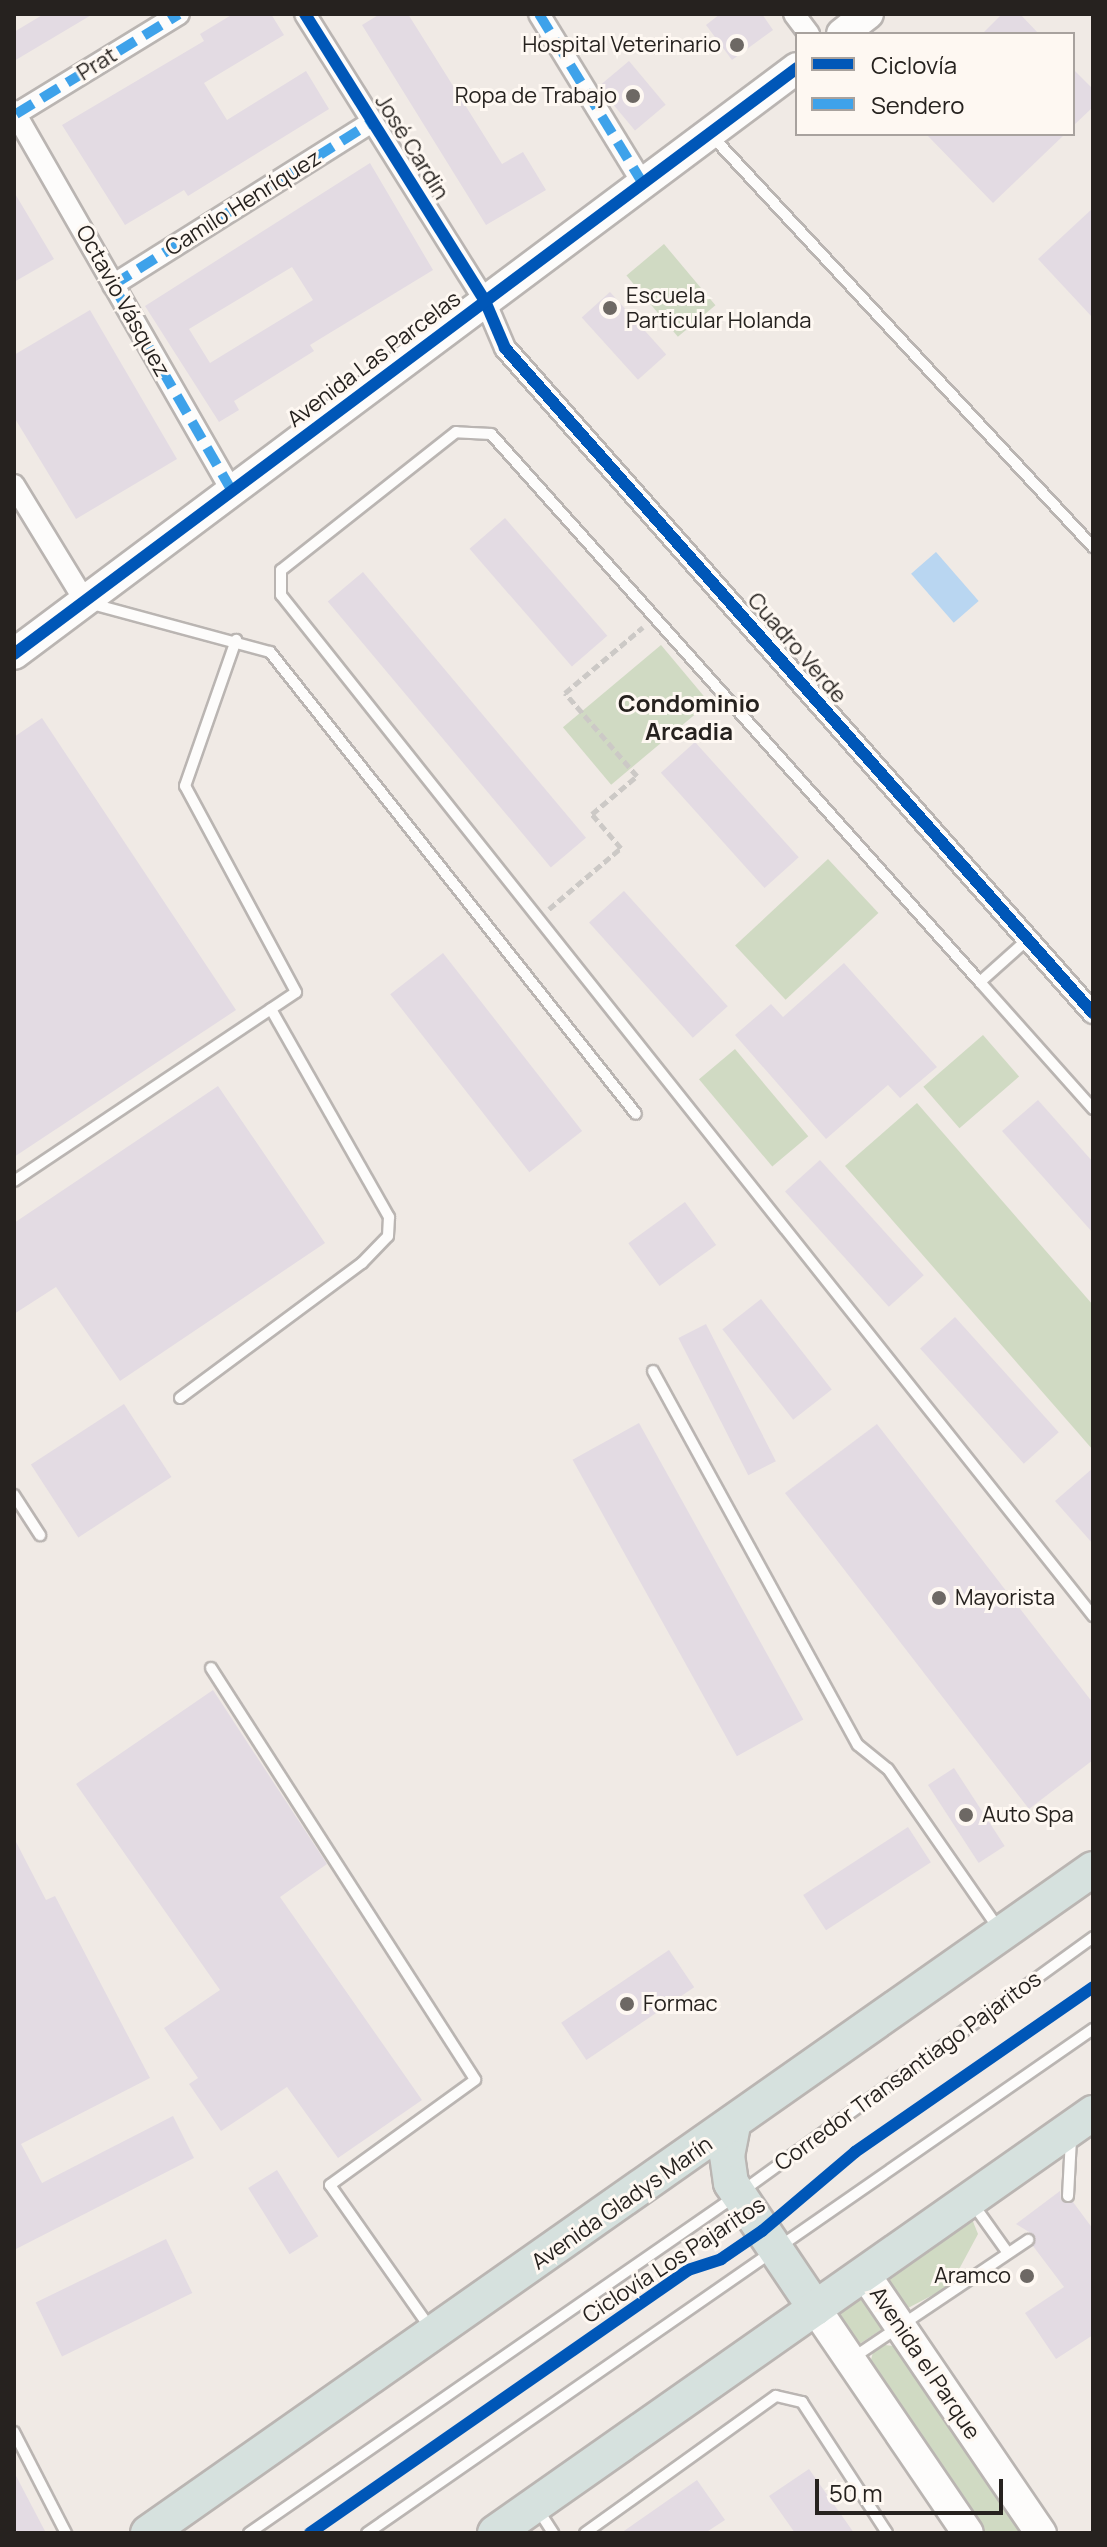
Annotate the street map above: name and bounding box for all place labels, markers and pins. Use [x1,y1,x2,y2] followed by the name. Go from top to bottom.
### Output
[522,32,721,58] place label: Hospital Veterinario
[728,36,746,54] marker: Hospital Veterinario
[455,83,617,109] place label: Ropa de Trabajo
[624,87,642,105] marker: Ropa de Trabajo
[626,282,811,334] place label: Escuela Particular Holanda
[601,299,619,317] marker: Escuela Particular Holanda
[955,1585,1055,1611] place label: Mayorista
[930,1589,948,1607] marker: Mayorista
[982,1802,1074,1828] place label: Auto Spa
[957,1806,975,1824] marker: Auto Spa
[643,1991,718,2017] place label: Formac
[618,1995,636,2013] marker: Formac
[934,2263,1011,2289] place label: Aramco
[1018,2267,1036,2285] marker: Aramco

